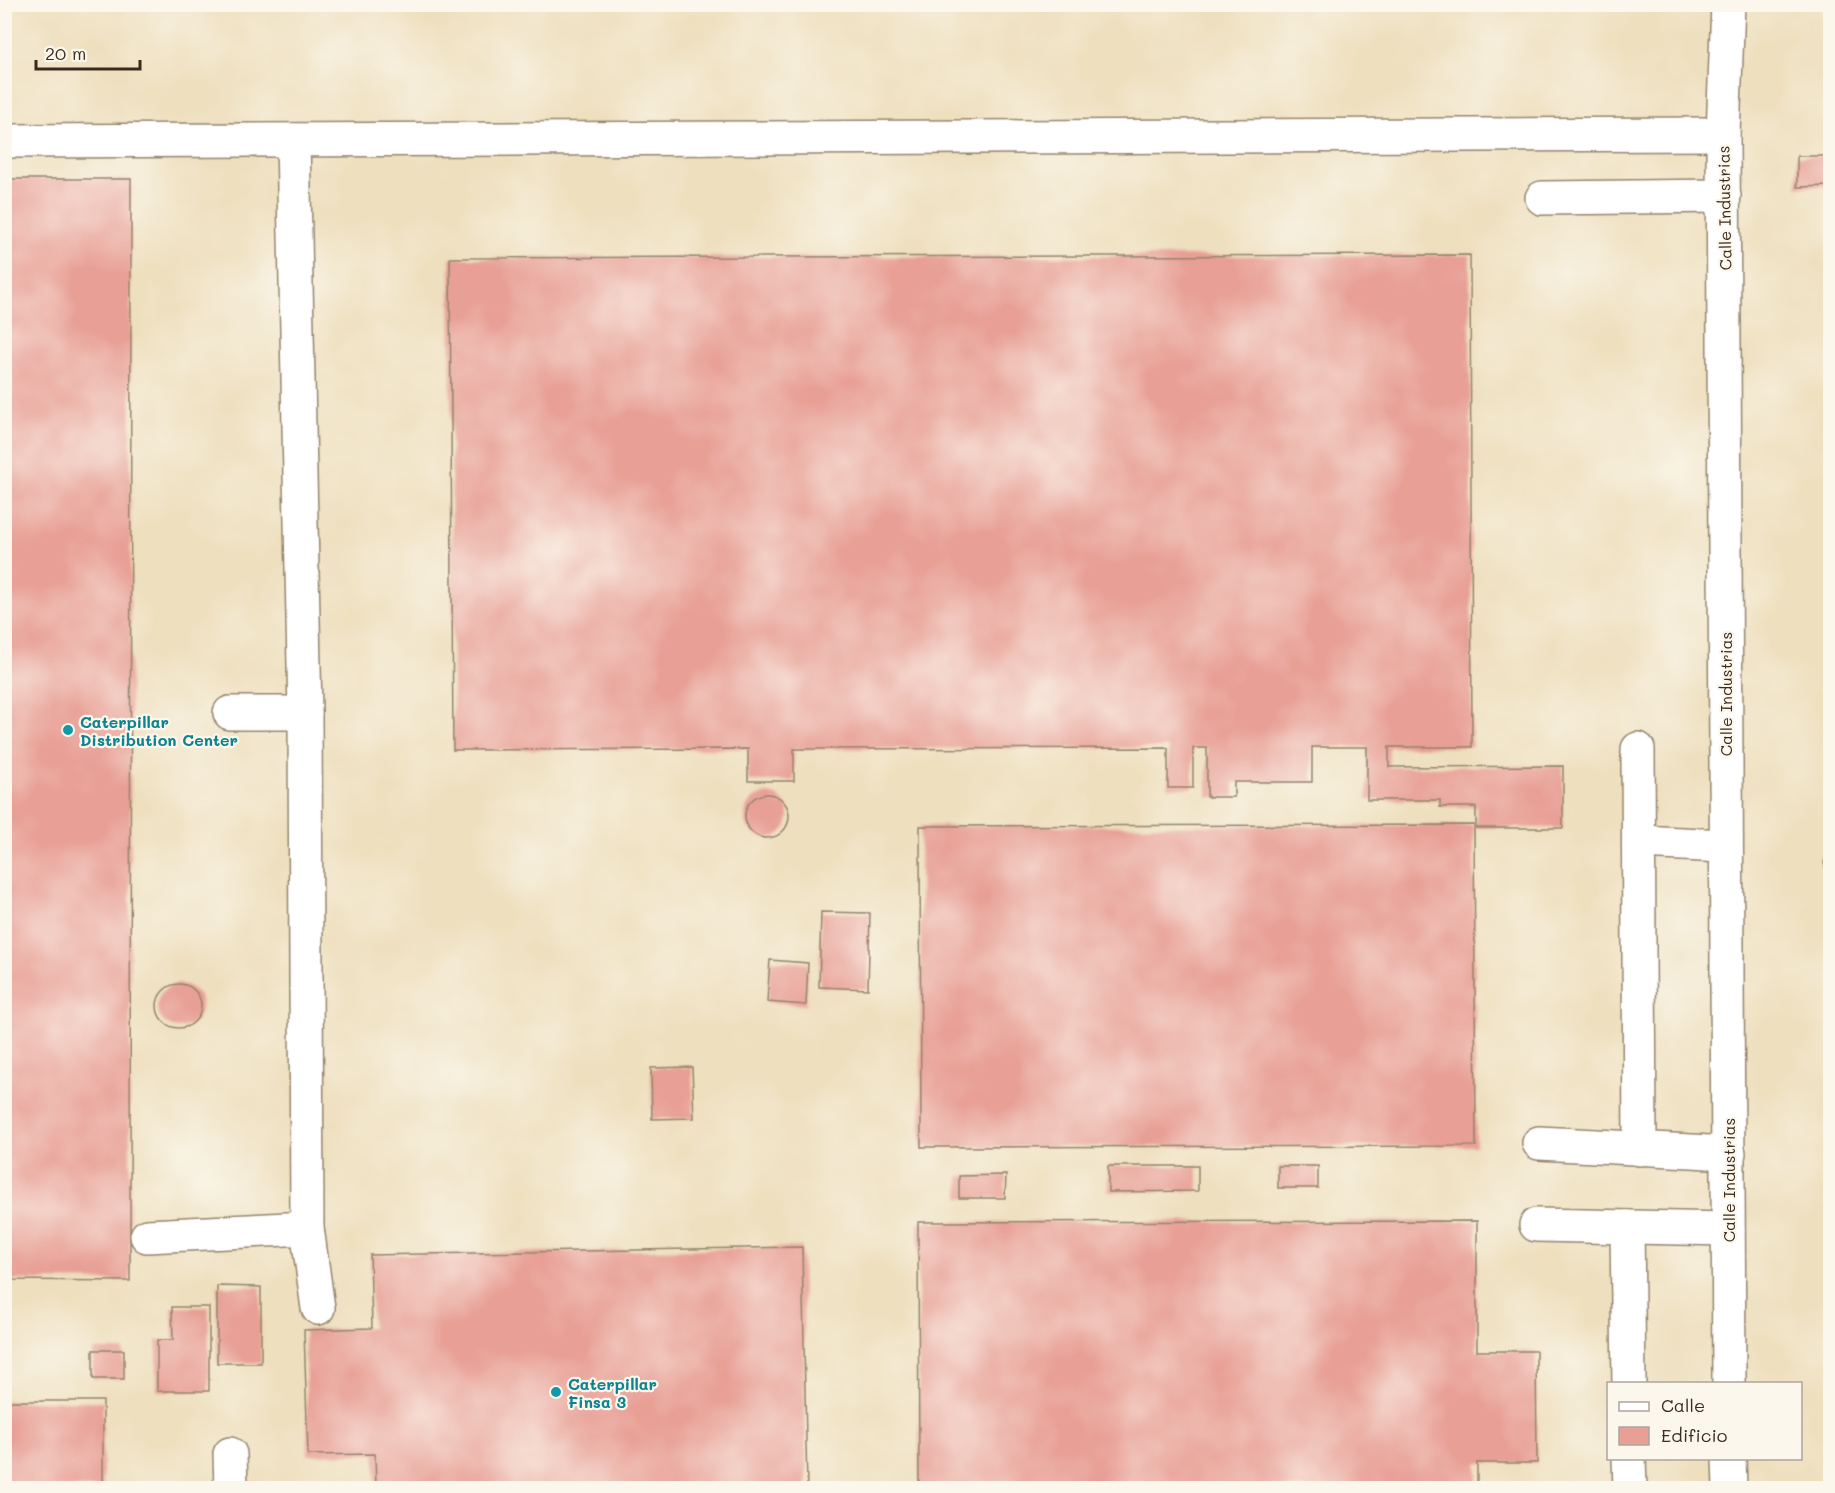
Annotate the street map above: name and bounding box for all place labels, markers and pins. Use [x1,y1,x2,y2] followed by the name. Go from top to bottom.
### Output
[80,711,238,750] place label: Caterpillar Distribution Center
[61,723,75,737] marker: Caterpillar Distribution Center
[568,1373,657,1412] place label: Caterpillar Finsa 3
[549,1385,563,1399] marker: Caterpillar Finsa 3

